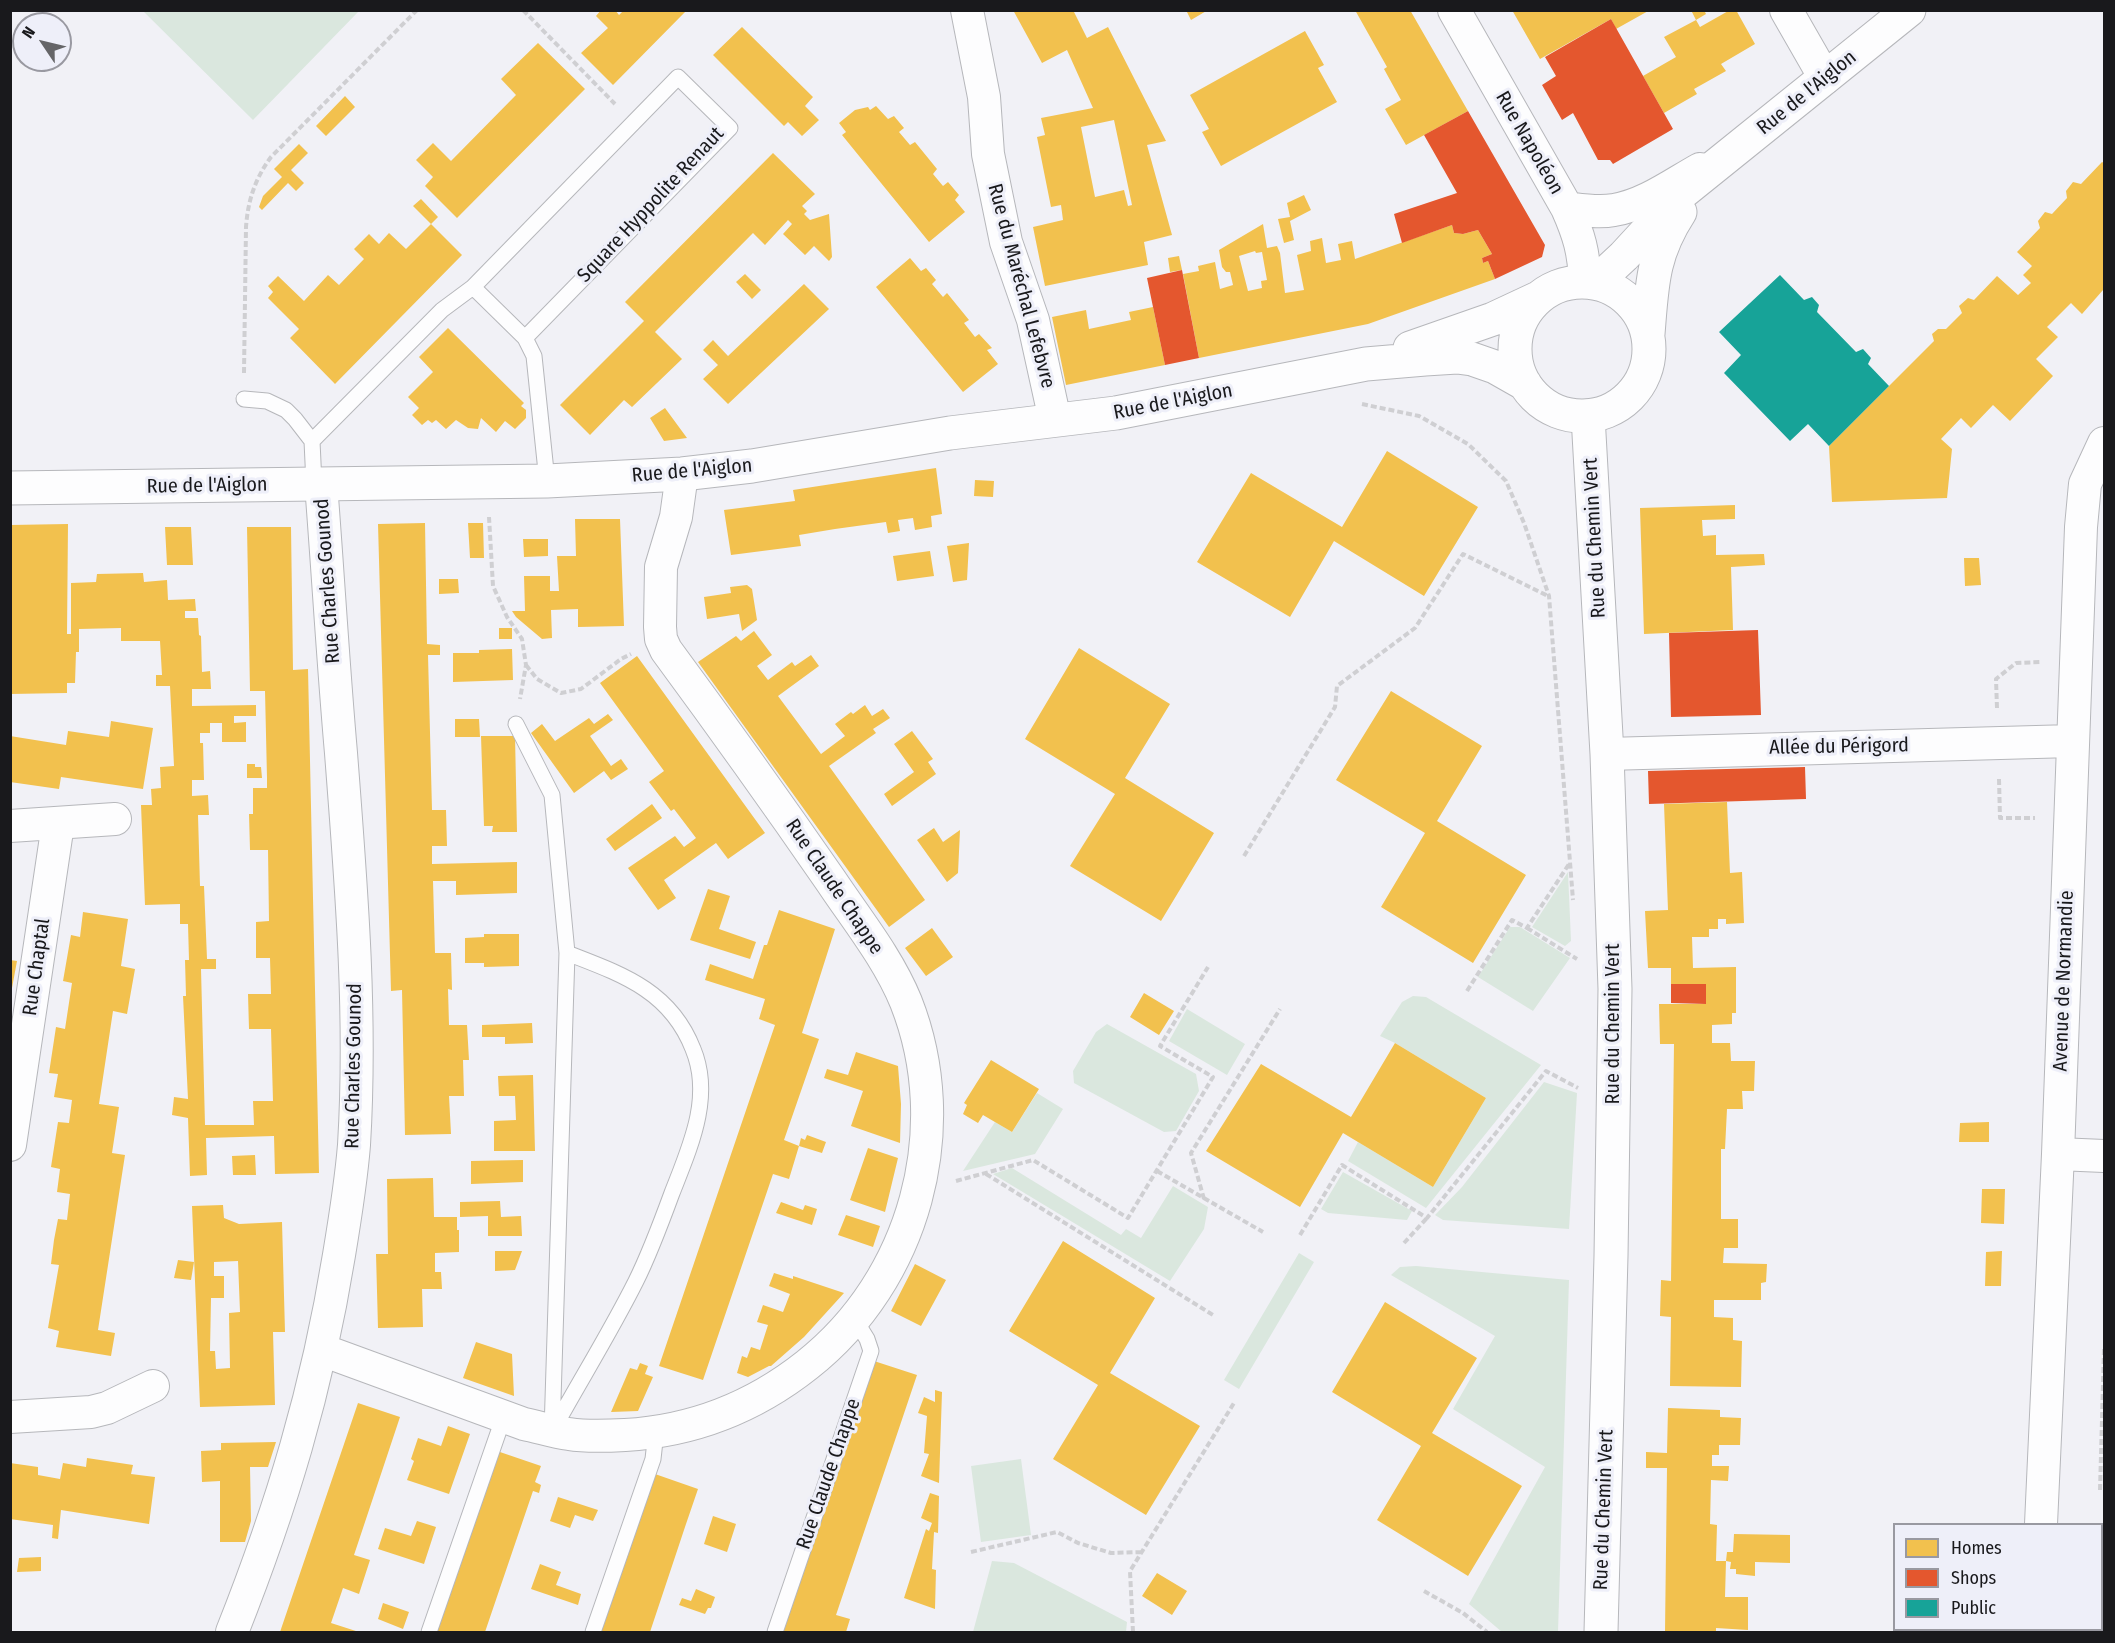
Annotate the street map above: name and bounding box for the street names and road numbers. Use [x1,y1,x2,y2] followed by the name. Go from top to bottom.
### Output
[1752,46,1862,140] street label: Rue de l'Aiglon
[1490,87,1568,199] street label: Rue Napoléon
[573,122,729,288] street label: Square Hyppolite Renaut
[982,181,1060,391] street label: Rue du Maréchal Lefebvre
[1111,379,1235,425] street label: Rue de l'Aiglon
[631,454,753,488] street label: Rue de l'Aiglon
[1579,457,1611,619] street label: Rue du Chemin Vert
[146,473,268,499] street label: Rue de l'Aiglon
[310,497,346,665] street label: Rue Charles Gounod
[1769,734,1909,760] street label: Allée du Périgord
[780,815,888,959] street label: Rue Claude Chappe
[2049,890,2079,1072] street label: Avenue de Normandie
[18,917,56,1017] street label: Rue Chaptal
[1601,944,1625,1104] street label: Rue du Chemin Vert
[341,983,367,1149] street label: Rue Charles Gounod
[792,1395,866,1553] street label: Rue Claude Chappe
[1589,1429,1619,1591] street label: Rue du Chemin Vert

